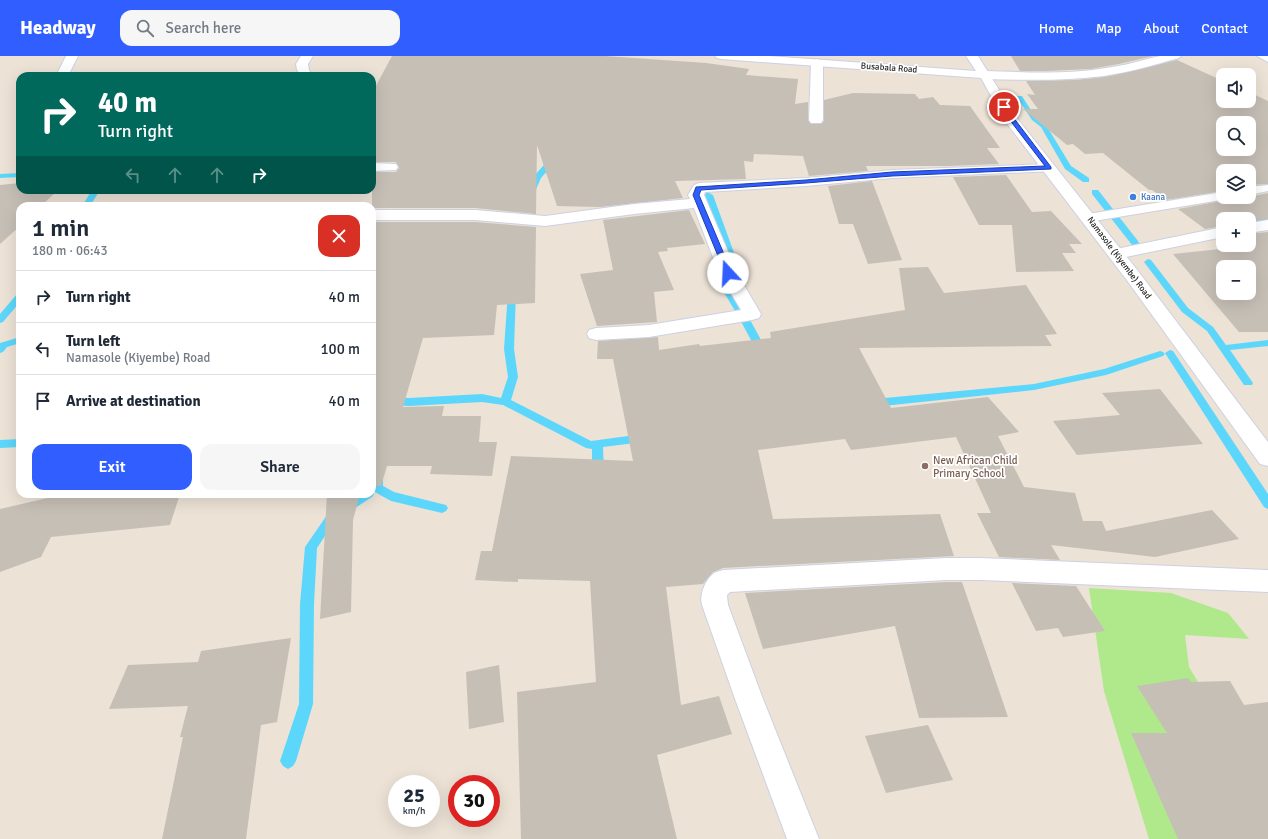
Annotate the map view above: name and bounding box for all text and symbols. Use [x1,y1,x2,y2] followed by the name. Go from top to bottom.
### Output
[120,10,400,46] search box
[20,16,96,40] text: Headway
[134,17,156,39] icon: search
[166,19,241,37] text: Search here
[1039,20,1074,37] text: Home
[1096,20,1121,37] text: Map
[1143,20,1179,37] text: About
[1201,20,1248,37] text: Contact
[860,61,918,75] street label: Busabala Road
[1216,68,1256,300] map controls
[1216,68,1256,108] button: sound
[98,86,157,120] text: 40 m
[32,88,84,140] icon: right
[987,90,1021,124] pin
[993,96,1015,118] icon: arrive
[1216,116,1256,156] button: search
[98,120,173,142] text: Turn right
[122,164,144,186] icon: left
[164,164,186,186] icon: ahead
[206,164,228,186] icon: ahead
[248,164,270,186] icon: right
[1216,164,1256,204] button: layers
[1128,192,1138,202] marker: Kaana
[1141,192,1165,203] place label: Kaana
[1216,212,1256,252] button: +
[32,213,89,243] text: 1 min
[318,215,360,257] button: close
[1085,215,1154,301] street label: Namasole (Kiyembe) Road
[32,243,108,259] text: 180 m · 06:43
[707,252,749,294] position arrow
[1216,260,1256,300] button: −
[32,286,54,308] icon: right
[66,288,131,306] text: Turn right
[329,288,360,306] text: 40 m
[66,332,120,350] text: Turn left
[32,338,54,360] icon: left
[320,340,360,358] text: 100 m
[66,350,210,366] text: Namasole (Kiyembe) Road
[32,390,54,412] icon: arrive
[66,392,201,410] text: Arrive at destination
[329,392,360,410] text: 40 m
[32,444,192,490] button: Exit
[200,444,360,490] button: Share
[933,454,1018,480] place label: New African Child Primary School
[920,461,930,471] marker: New African Child Primary School
[448,775,500,827] speed limit sign: 30
[403,783,425,808] text: 25
[403,805,425,817] text: km/h

